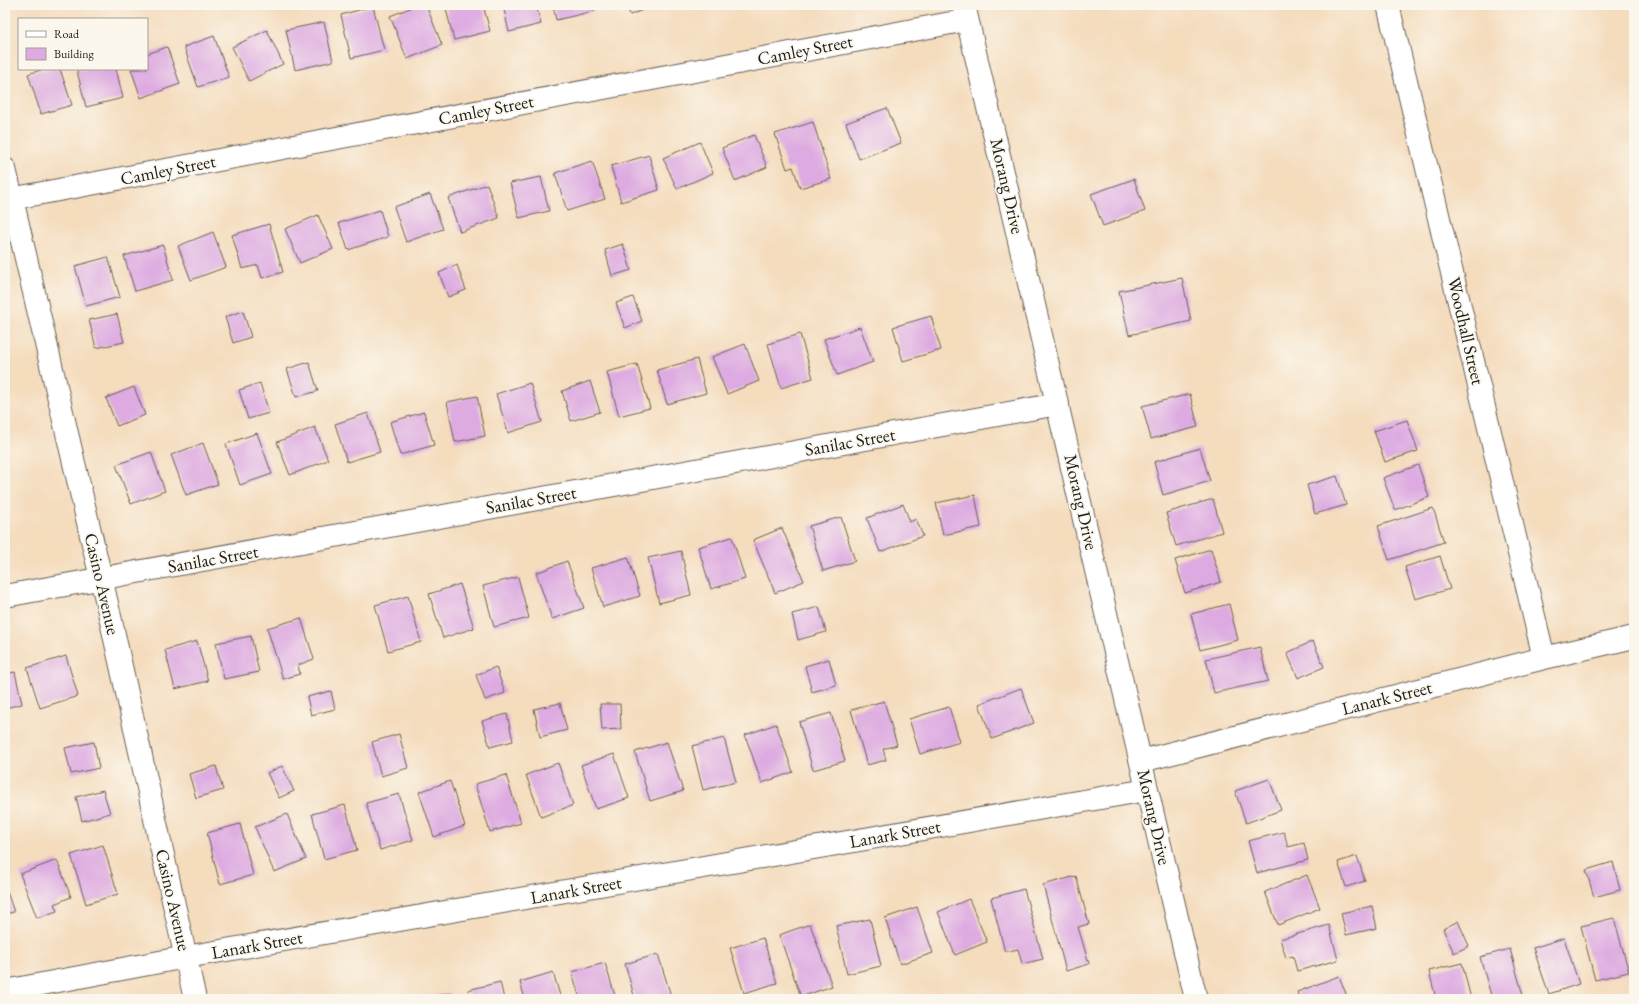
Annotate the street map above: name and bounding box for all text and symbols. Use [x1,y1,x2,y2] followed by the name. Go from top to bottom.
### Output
[18,18,148,70] legend
[54,26,80,42] text: Road
[755,29,855,70] street label: Camley Street
[54,46,95,62] text: Building
[436,89,536,130] street label: Camley Street
[985,136,1030,236] street label: Morang Drive
[118,149,218,190] street label: Camley Street
[1443,275,1490,387] street label: Woodhall Street
[803,422,897,461] street label: Sanilac Street
[1059,452,1104,552] street label: Morang Drive
[484,480,578,519] street label: Sanilac Street
[80,531,125,637] street label: Casino Avenue
[166,539,260,578] street label: Sanilac Street
[1339,675,1435,720] street label: Lanark Street
[1132,767,1177,867] street label: Morang Drive
[848,814,943,853] street label: Lanark Street
[151,847,196,953] street label: Casino Avenue
[529,870,624,909] street label: Lanark Street
[210,925,305,964] street label: Lanark Street

